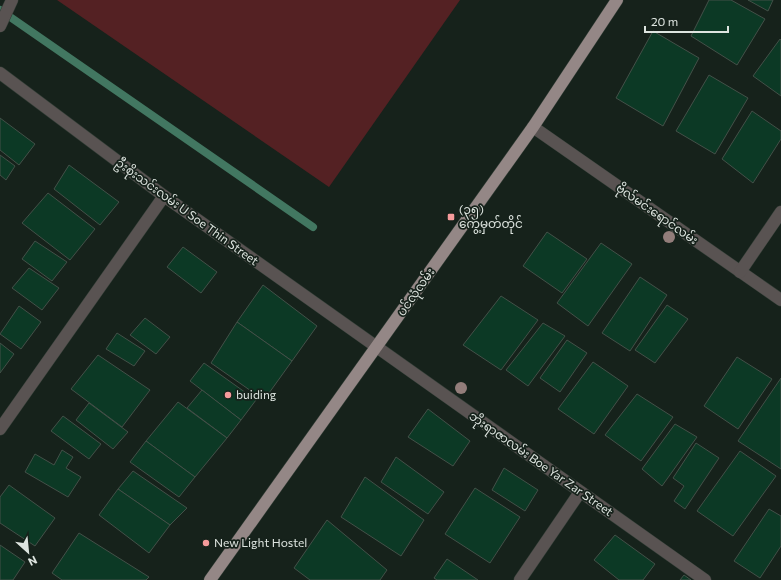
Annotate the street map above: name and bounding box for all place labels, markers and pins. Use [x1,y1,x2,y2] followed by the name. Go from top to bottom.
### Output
[459,202,523,234] place label: (၃၅) ကွေ့မှတ်တိုင်
[446,212,456,222] marker: (၃၅) ကွေ့မှတ်တိုင်
[236,387,277,401] place label: buiding
[223,390,233,400] marker: buiding
[214,535,307,549] place label: New Light Hostel
[201,538,211,548] marker: New Light Hostel

